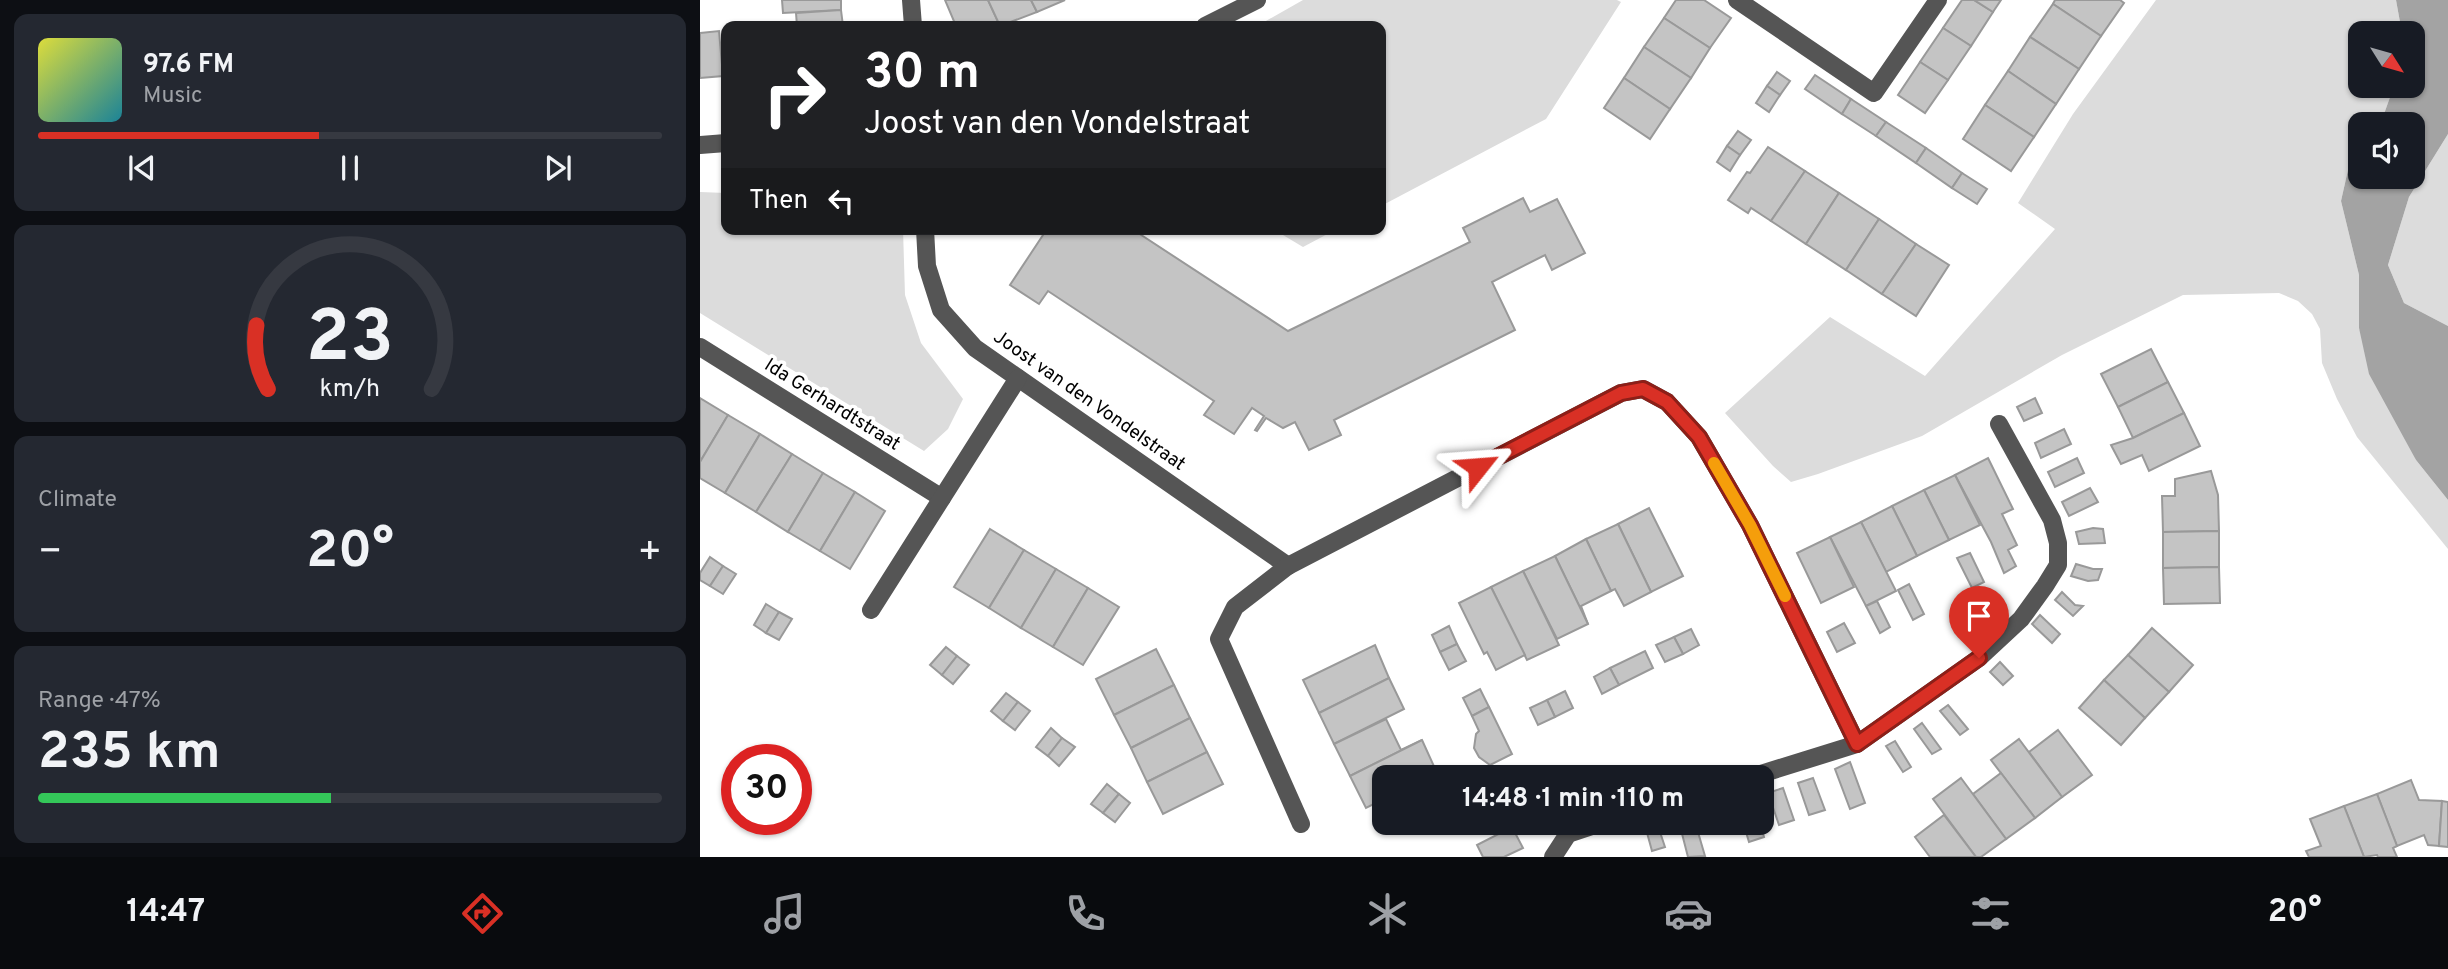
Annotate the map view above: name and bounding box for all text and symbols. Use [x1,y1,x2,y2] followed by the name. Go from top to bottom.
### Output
[2348,21,2426,98] north arrow
[2348,21,2425,189] map controls
[864,44,980,106] text: 30 m
[143,49,234,82] text: 97.6 FM
[749,49,840,140] icon: right
[143,82,203,111] text: Music
[864,105,1250,145] text: Joost van den Vondelstraat
[2348,112,2425,189] button: sound
[123,149,161,187] icon: previous
[331,149,369,187] icon: pause
[539,149,577,187] icon: next
[822,182,860,220] icon: left
[749,185,808,218] text: Then
[306,296,394,388] text: 23
[988,325,1190,477] street label: Joost van den Vondelstraat
[759,353,905,457] street label: Ida Gerhardtstraat
[320,374,380,406] text: km/h
[1441,430,1515,504] position arrow
[38,486,117,515] text: Climate
[306,520,394,586] text: 20°
[38,529,63,578] text: −
[637,529,662,578] text: +
[1949,586,2009,658] pin
[1960,597,1998,635] icon: arrive
[38,687,161,716] text: Range · 47%
[38,721,220,787] text: 235 km
[721,744,812,835] speed limit sign: 30
[1462,783,1684,816] text: 14:48 · 1 min · 110 m
[458,889,507,938] icon: directions
[760,889,809,938] icon: music
[1061,889,1110,938] icon: phone
[1363,889,1412,938] icon: climate
[1664,889,1713,938] icon: car
[1966,889,2015,938] icon: filters
[126,893,205,933] text: 14:47
[2268,893,2322,933] text: 20°

